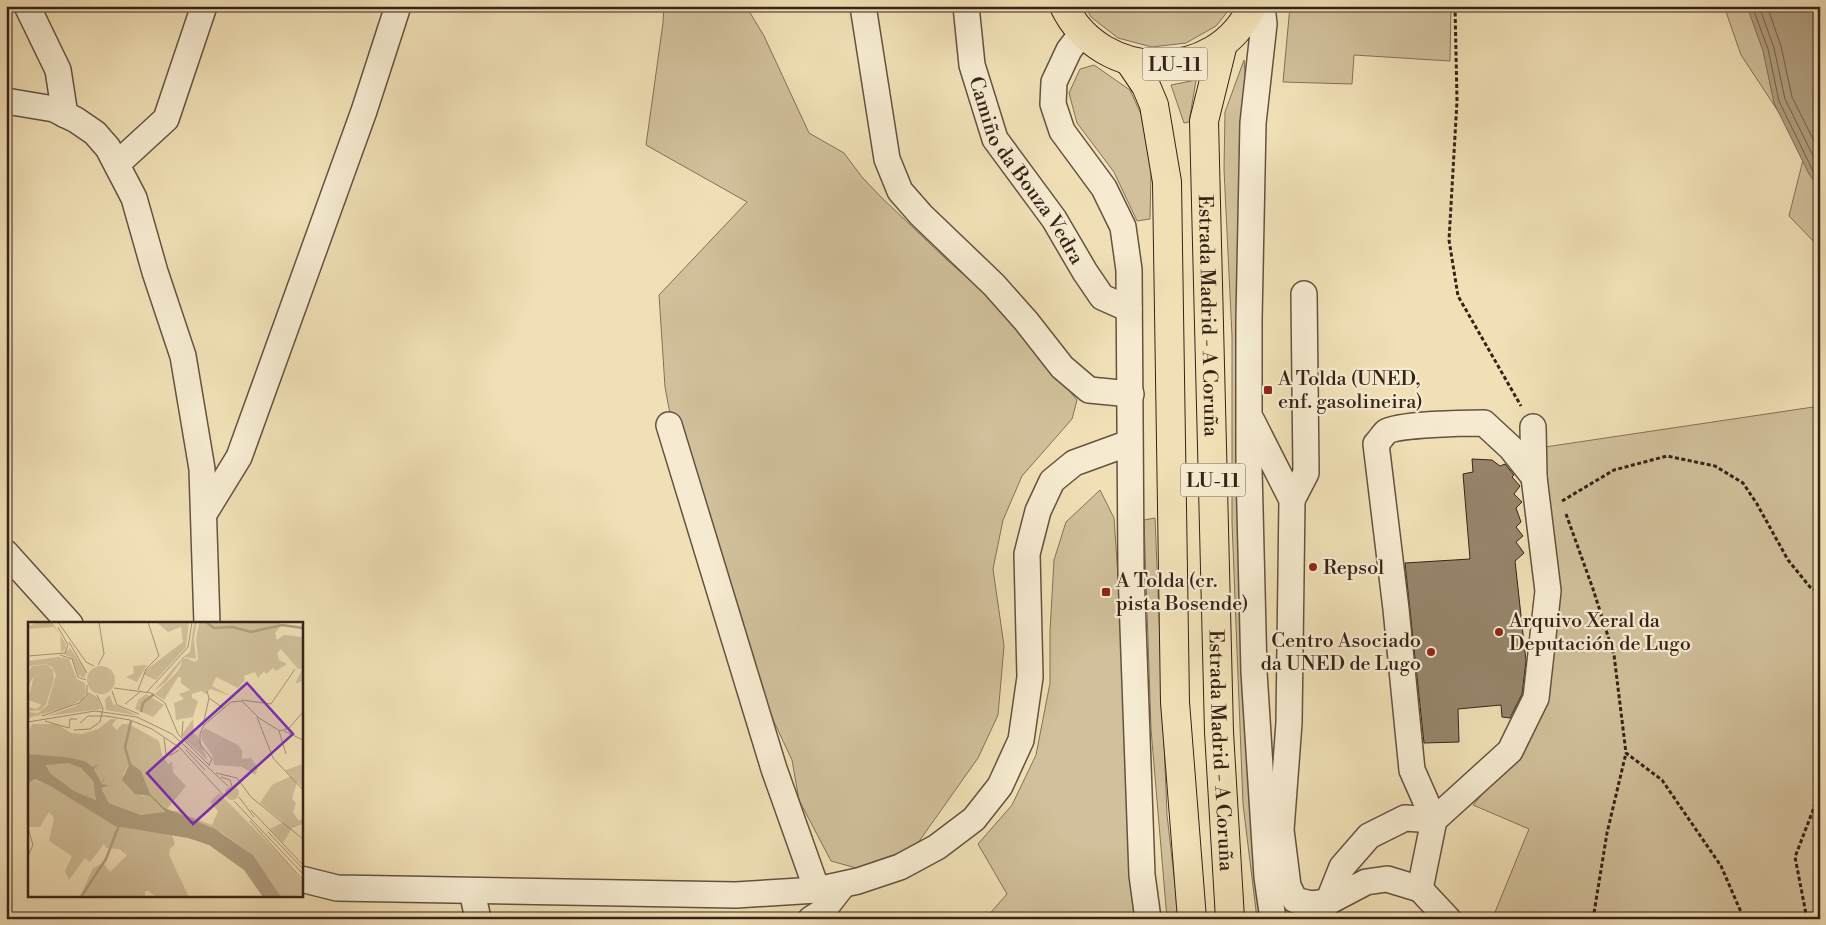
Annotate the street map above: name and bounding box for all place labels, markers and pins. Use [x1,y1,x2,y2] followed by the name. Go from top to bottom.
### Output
[1277,367,1423,415] place label: A Tolda (UNED, enf. gasolineira)
[1262,384,1274,396] marker: A Tolda (UNED, enf. gasolineira)
[1323,556,1384,581] place label: Repsol
[1307,561,1319,573] marker: Repsol
[1115,569,1248,617] place label: A Tolda (cr. pista Bosende)
[1100,586,1112,598] marker: A Tolda (cr. pista Bosende)
[1508,609,1691,657] place label: Arquivo Xeral da Deputación de Lugo
[1493,626,1505,638] marker: Arquivo Xeral da Deputación de Lugo
[1260,629,1421,677] place label: Centro Asociado da UNED de Lugo
[1425,646,1437,658] marker: Centro Asociado da UNED de Lugo

